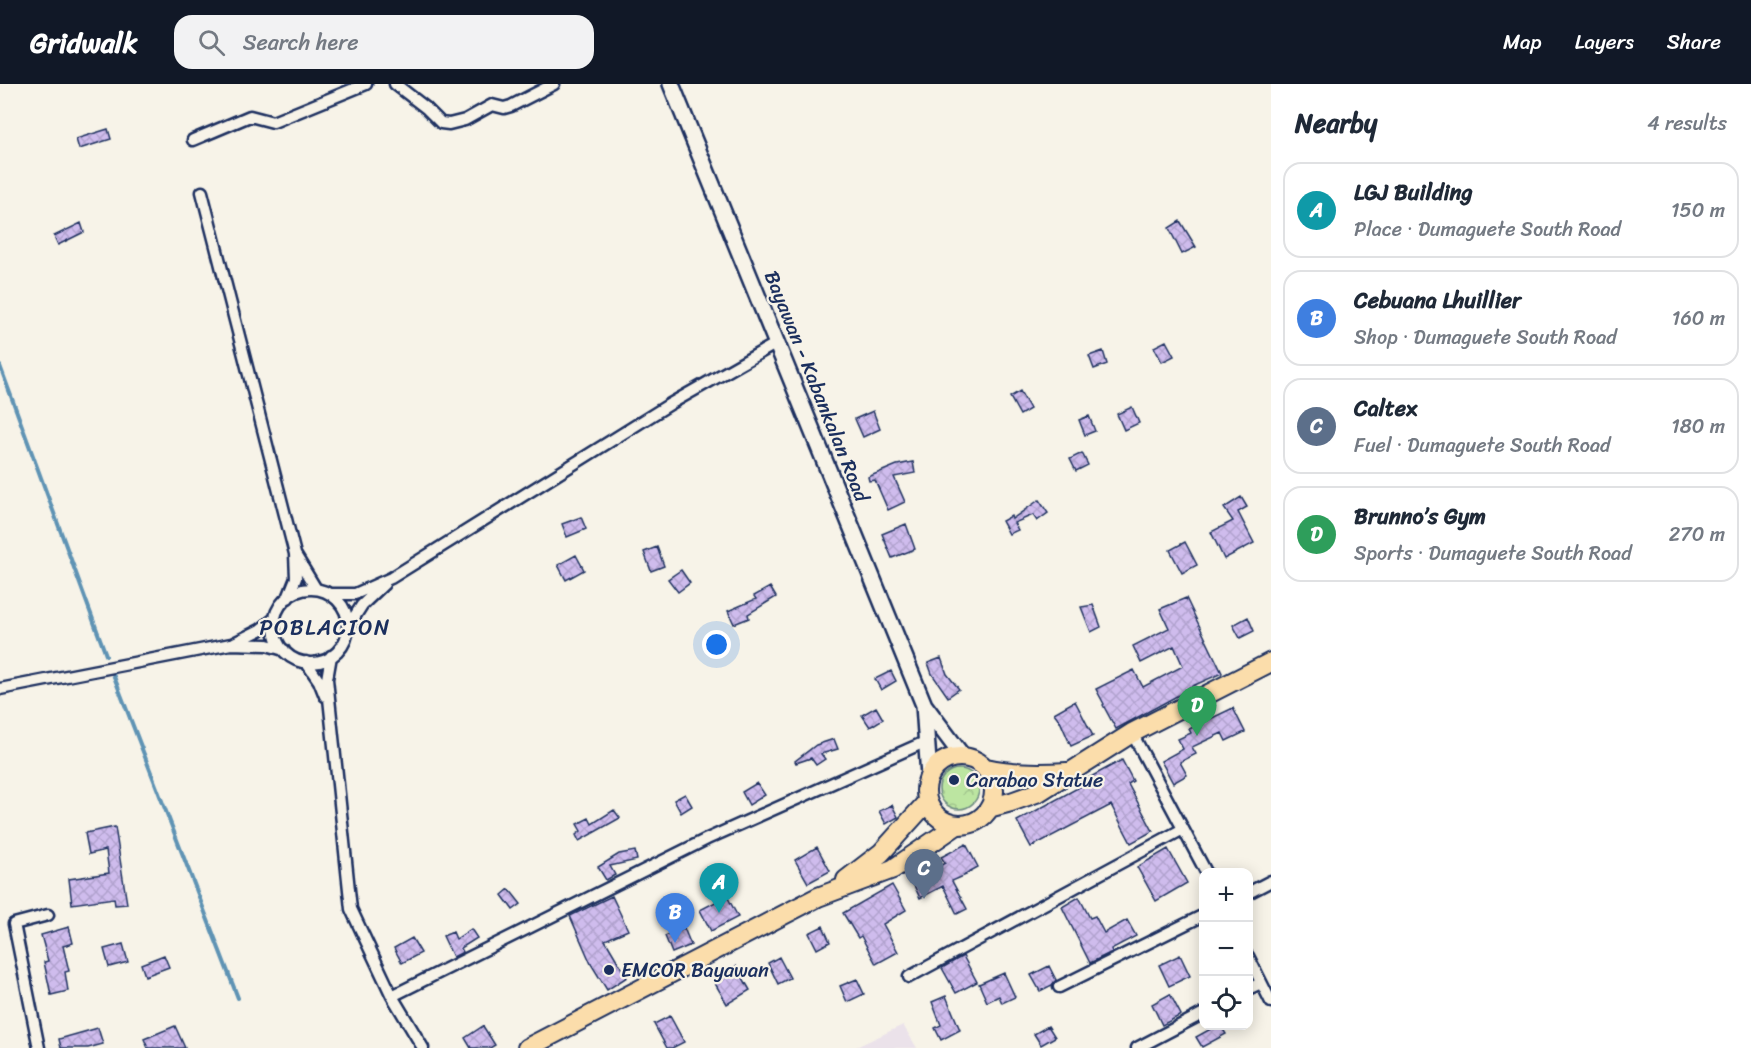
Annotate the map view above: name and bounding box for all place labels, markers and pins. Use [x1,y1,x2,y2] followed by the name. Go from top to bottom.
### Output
[1178,686,1216,736] pin: D
[966,763,1103,798] place label: Carabao Statue
[947,773,961,787] marker: Carabao Statue
[904,850,944,899] pin: C
[700,864,738,913] pin: A
[656,894,694,943] pin: B
[621,953,769,988] place label: EMCOR Bayawan
[602,963,616,977] marker: EMCOR Bayawan

